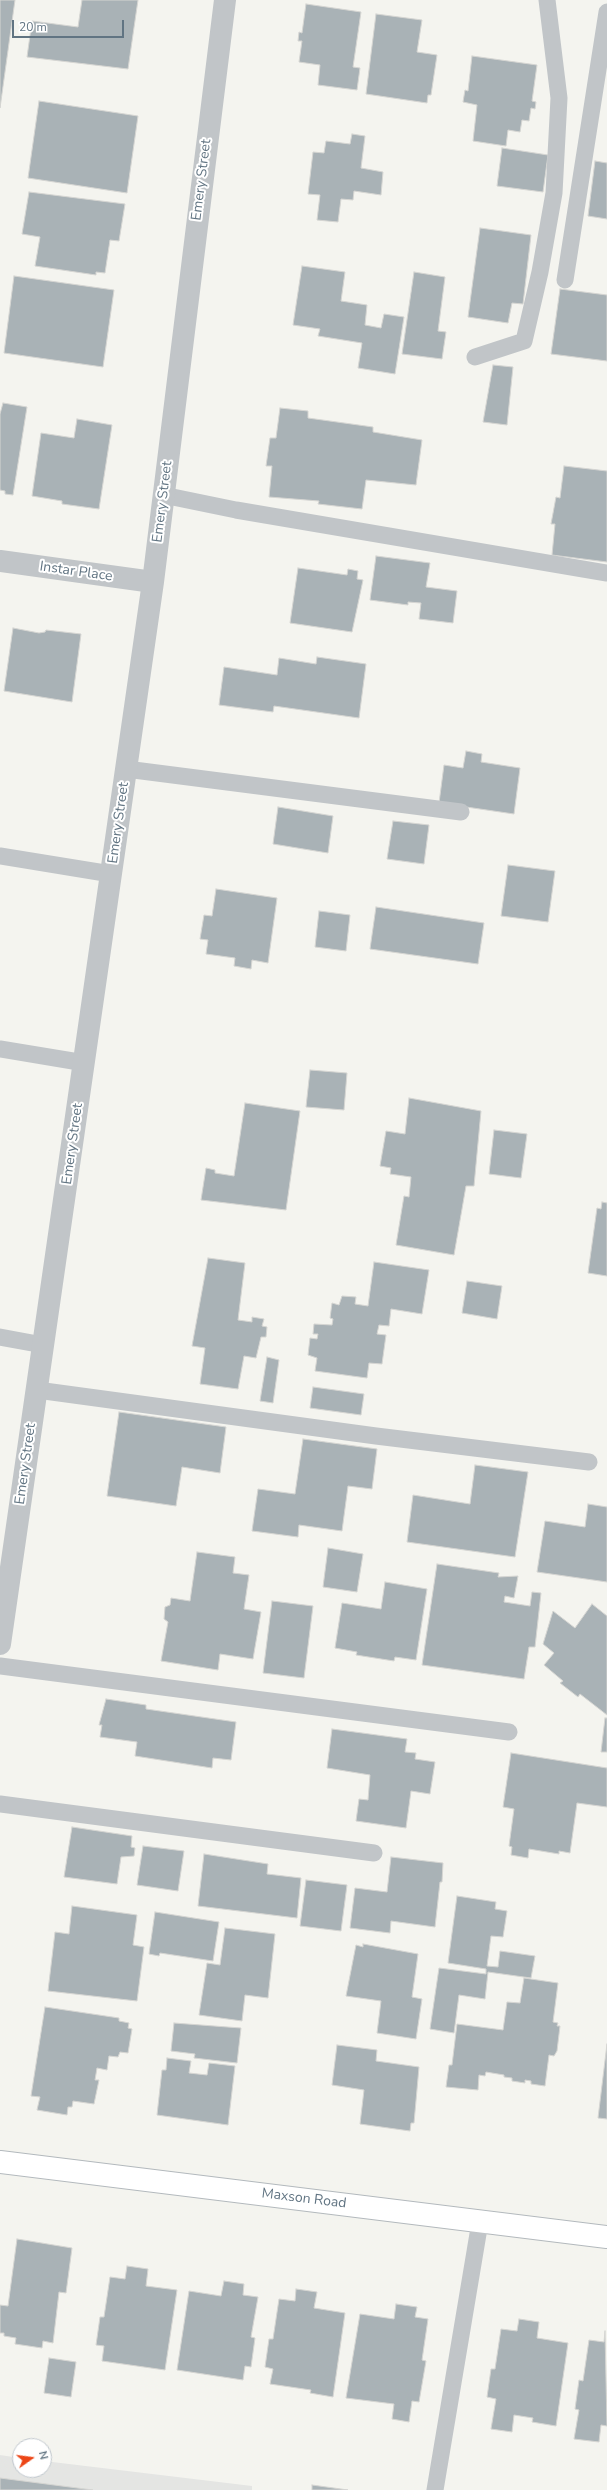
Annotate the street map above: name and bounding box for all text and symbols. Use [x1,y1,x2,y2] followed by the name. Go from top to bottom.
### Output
[14,12,126,38] scale bar
[19,19,47,35] text: 20 m
[189,138,215,222] street label: Emery Street
[150,460,176,544] street label: Emery Street
[39,559,113,585] street label: Instar Place
[105,781,133,865] street label: Emery Street
[59,1102,87,1186] street label: Emery Street
[12,1422,40,1506] street label: Emery Street
[261,2185,347,2213] street label: Maxson Road
[12,2438,52,2478] north arrow
[35,2449,51,2461] text: N

